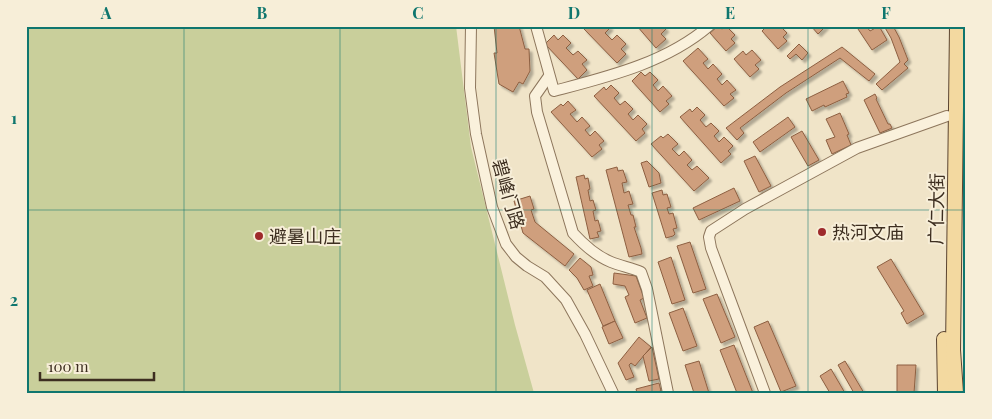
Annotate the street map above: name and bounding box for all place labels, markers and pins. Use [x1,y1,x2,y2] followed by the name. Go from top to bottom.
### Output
[832,220,904,244] place label: 热河文庙
[269,224,341,248] place label: 避暑山庄
[816,226,828,238] marker: 热河文庙
[253,230,265,242] marker: 避暑山庄

